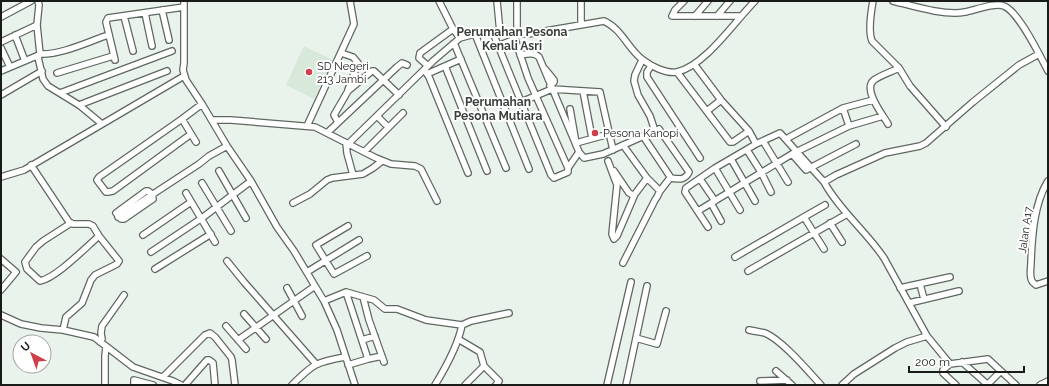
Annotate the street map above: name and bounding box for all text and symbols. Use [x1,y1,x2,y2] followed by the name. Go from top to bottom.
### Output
[457,25,568,53] district label: Perumahan Pesona Kenali Asri
[317,60,369,86] place label: SD Negeri 213 Jambi
[304,67,314,77] marker: SD Negeri 213 Jambi
[454,95,542,123] district label: Perumahan Pesona Mutiara
[603,127,678,140] place label: Pesona Kanopi
[590,128,600,138] marker: Pesona Kanopi
[1016,206,1035,254] street label: Jalan A17
[12,334,52,374] north arrow
[18,339,33,354] text: U
[909,348,1024,374] scale bar
[915,355,950,369] text: 200 m

